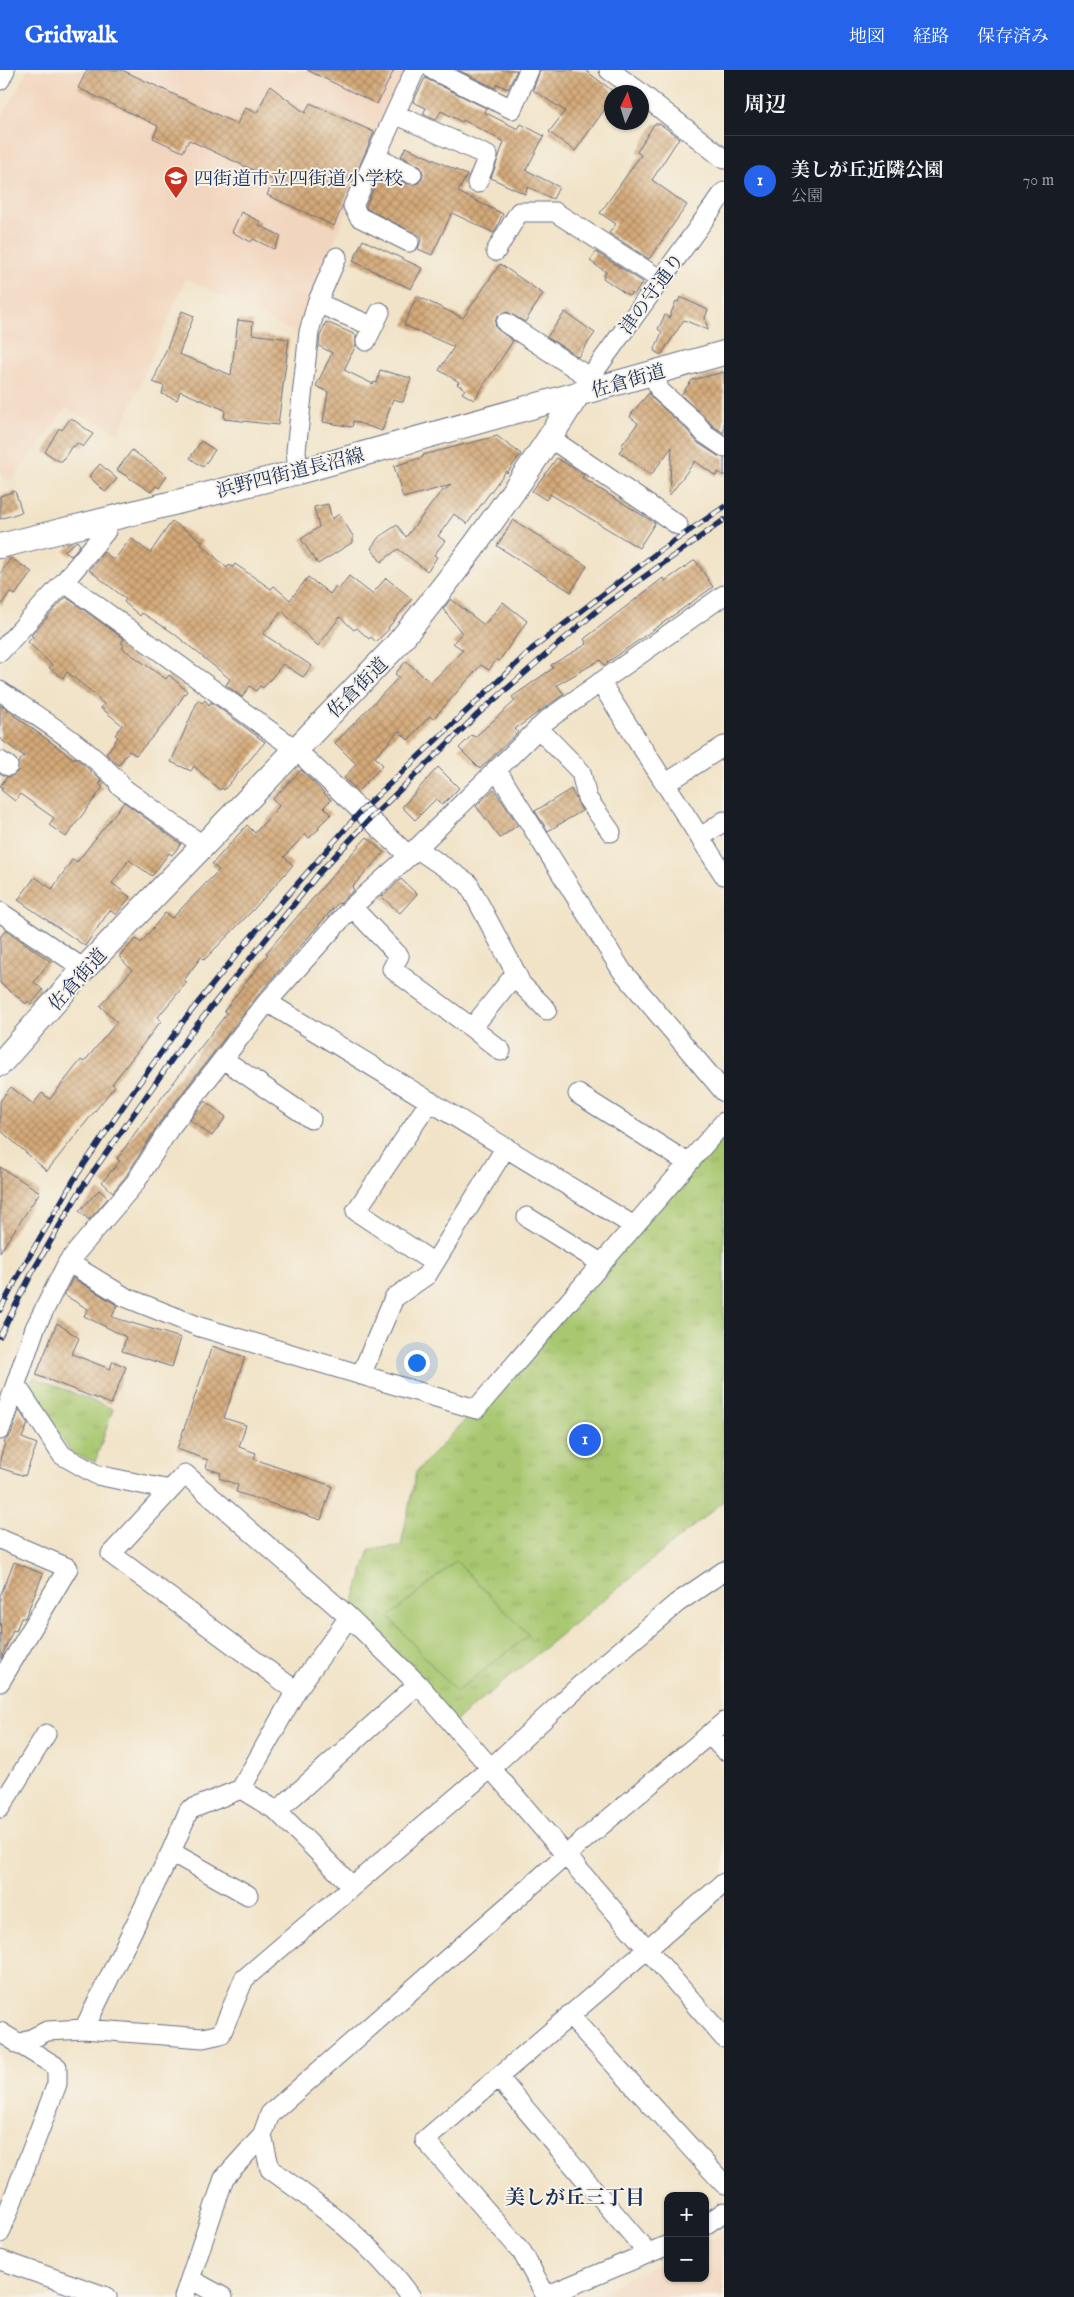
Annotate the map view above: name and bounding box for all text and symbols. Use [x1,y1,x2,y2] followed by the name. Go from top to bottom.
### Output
[25,20,117,51] text: Gridwalk
[849,26,885,49] text: 地図
[913,26,949,49] text: 経路
[977,26,1049,49] text: 保存済み
[604,85,649,130] north arrow
[744,92,786,119] text: 周辺
[791,159,943,183] text: 美しが丘近隣公園
[163,165,189,199] school or university icon: 四街道市立四街道小学校
[194,168,403,192] place label: 四街道市立四街道小学校
[757,171,763,191] text: 1
[1023,171,1054,191] text: 70 m
[791,187,823,207] text: 公園
[615,249,690,340] street label: 津の守通り
[589,360,668,404] street label: 佐倉街道
[214,444,367,504] street label: 浜野四街道長沼線
[323,653,394,724] street label: 佐倉街道
[44,944,113,1017] street label: 佐倉街道
[404,1350,430,1376] your location
[569,1421,601,1459] pin: 1
[505,2186,645,2211] district label: 美しが丘三丁目
[664,2192,709,2282] map controls
[664,2192,709,2237] button: +
[664,2237,709,2282] button: −

